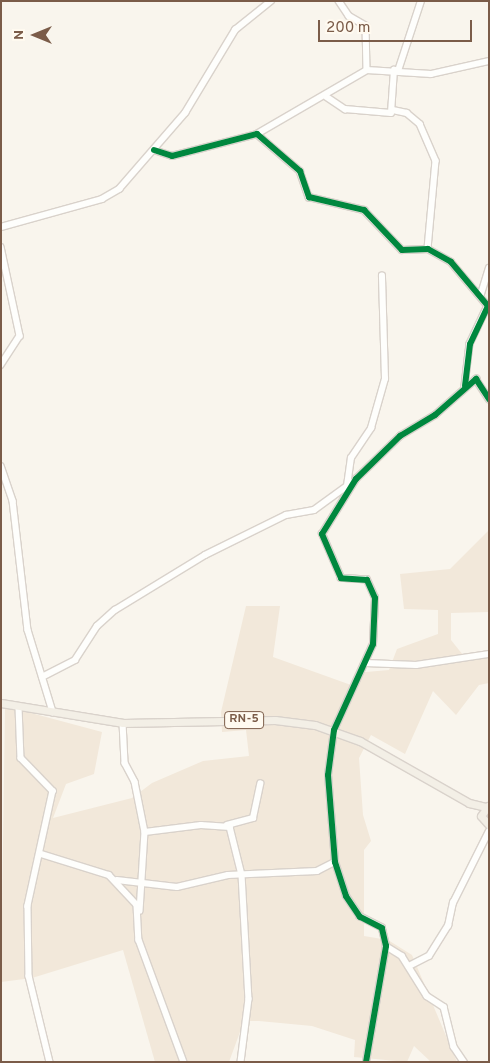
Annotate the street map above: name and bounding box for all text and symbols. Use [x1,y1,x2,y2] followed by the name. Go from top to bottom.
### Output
[10,10,60,60] north arrow
[320,10,474,42] scale bar
[326,19,371,38] text: 200 m
[11,30,28,40] text: N
[224,710,264,730] road number: RN-5

